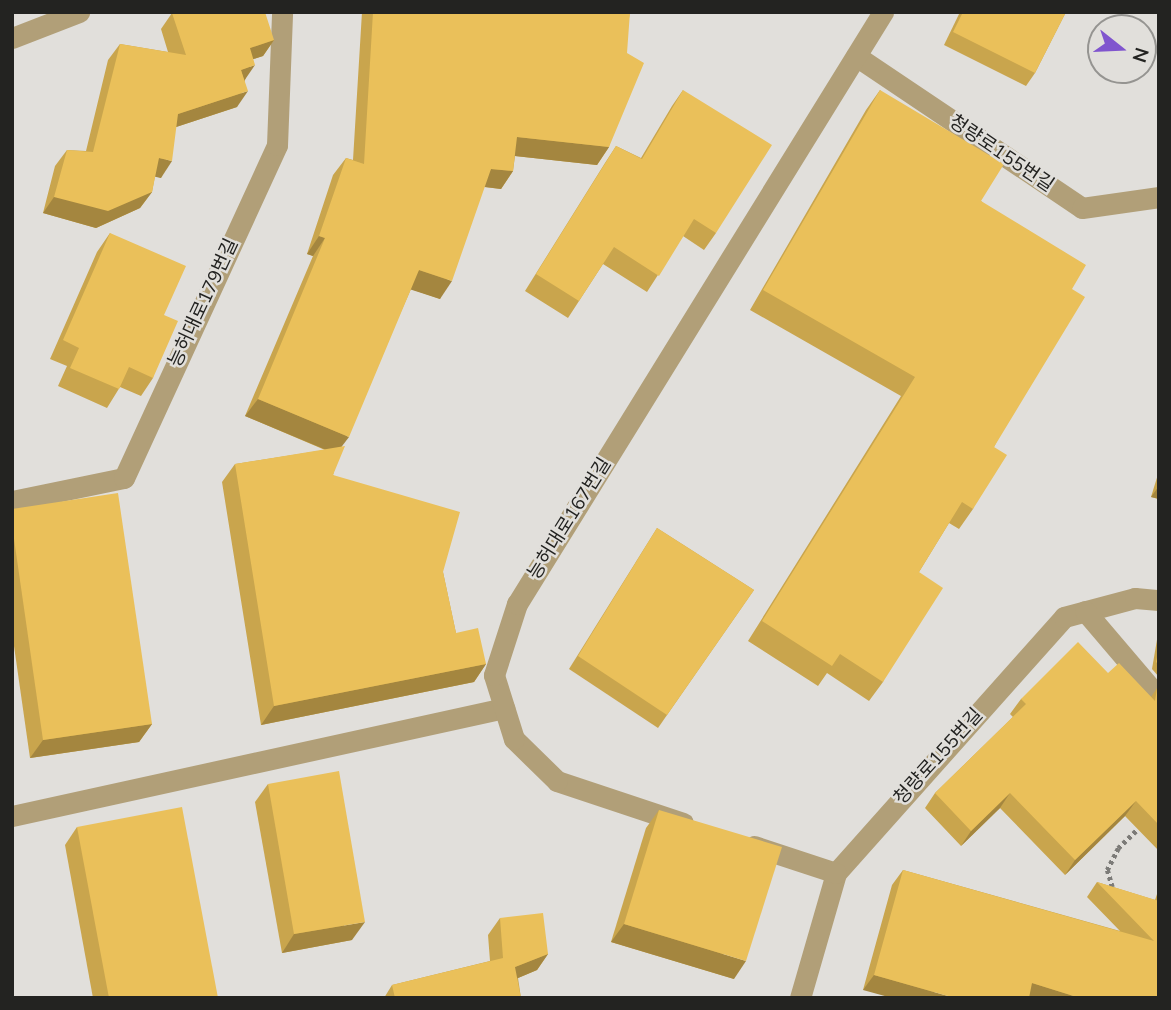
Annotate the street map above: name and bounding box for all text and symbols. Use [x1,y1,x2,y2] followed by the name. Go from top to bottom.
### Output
[1087,14,1157,84] north arrow
[1126,44,1155,66] text: N
[944,111,1058,197] street label: 청량로155번길
[164,235,244,371] street label: 능허대로179번길
[523,454,617,584] street label: 능허대로167번길
[890,704,988,810] street label: 청량로155번길

